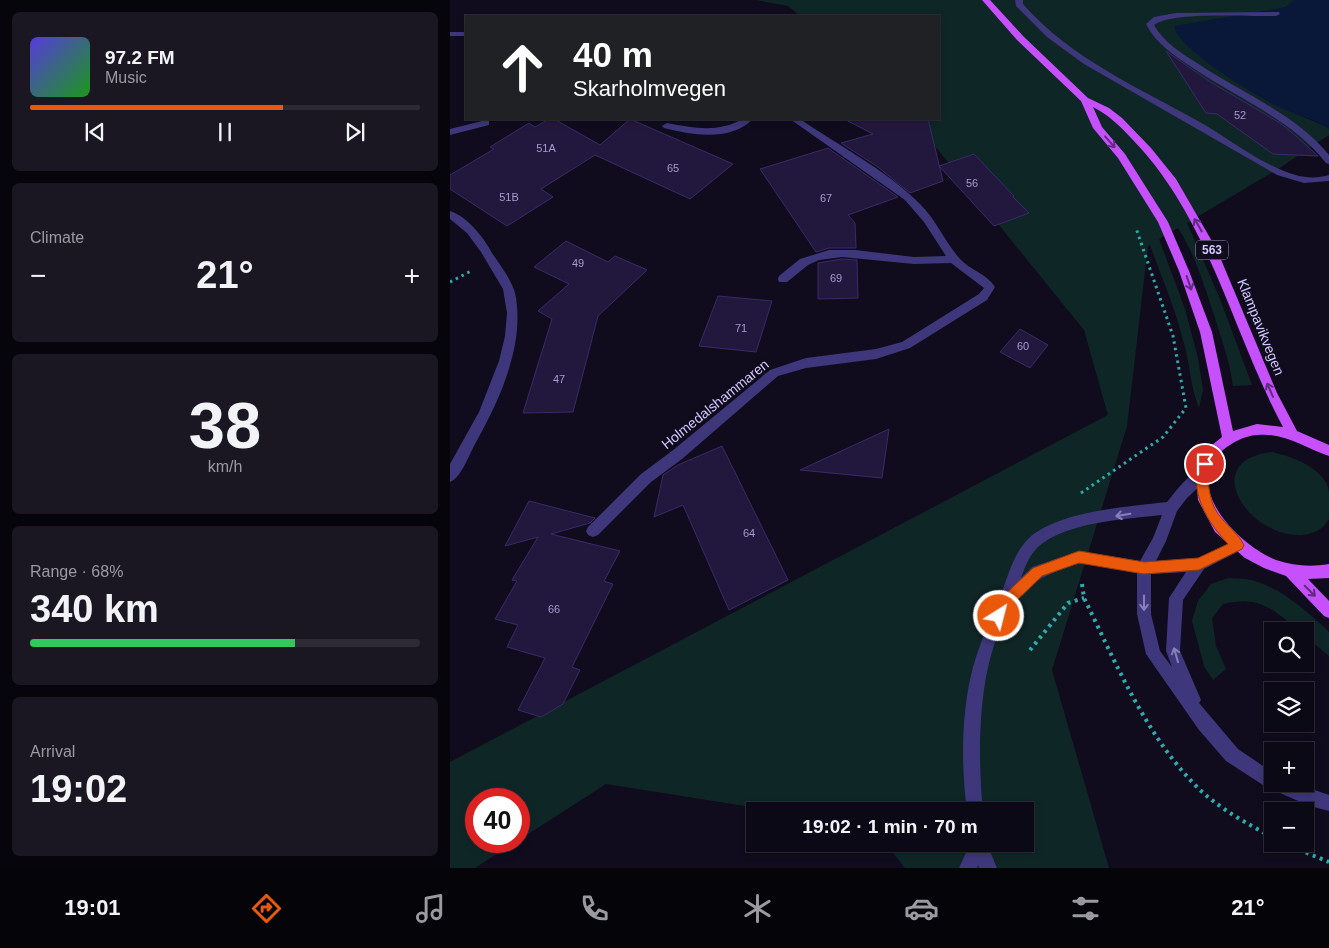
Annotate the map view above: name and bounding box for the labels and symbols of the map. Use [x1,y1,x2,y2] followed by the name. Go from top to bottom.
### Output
[1234,109,1246,121] house number: 52
[1104,135,1116,148] one-way arrow
[536,142,556,154] house number: 51A
[667,162,679,174] house number: 65
[966,177,978,189] house number: 56
[499,191,519,203] house number: 51B
[820,192,832,204] house number: 67
[1193,217,1203,232] one-way arrow
[1196,240,1228,260] road number: 563
[572,257,584,269] house number: 49
[830,272,842,284] house number: 69
[1185,275,1194,290] one-way arrow
[1234,276,1288,378] street label: Klampavikvegen
[735,322,747,334] house number: 71
[1017,340,1029,352] house number: 60
[658,356,772,452] street label: Holmedalshammaren
[553,373,565,385] house number: 47
[1264,383,1274,398] one-way arrow
[1184,443,1226,485] pin
[1115,510,1131,520] one-way arrow
[743,527,755,539] house number: 64
[1304,585,1316,597] one-way arrow
[972,589,1024,641] position arrow
[1139,595,1149,611] one-way arrow
[548,603,560,615] house number: 66
[1170,647,1180,663] one-way arrow
[465,788,530,853] speed limit sign: 40

